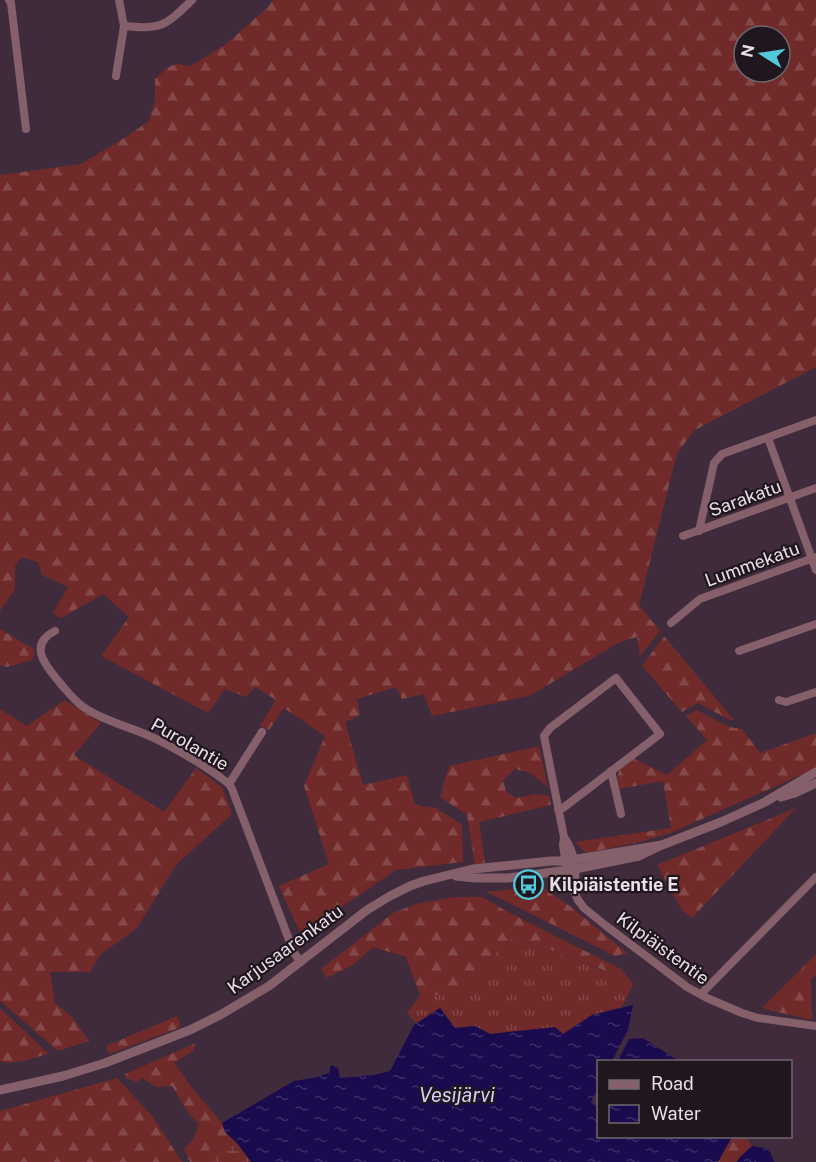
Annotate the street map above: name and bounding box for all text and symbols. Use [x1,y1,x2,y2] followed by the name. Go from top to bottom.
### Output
[732,24,792,84] north arrow
[737,43,758,59] text: N
[706,475,784,521] street label: Sarakatu
[702,537,802,591] street label: Lummekatu
[148,713,232,775] street label: Purolantie
[512,868,544,900] bus stop icon: Kilpiäistentie E
[549,874,679,895] place label: Kilpiäistentie E
[223,900,347,998] street label: Karjusaarenkatu
[613,907,713,989] street label: Kilpiäistentie
[597,1060,792,1138] legend
[651,1073,694,1094] text: Road
[419,1083,495,1107] water label: Vesijärvi
[651,1103,701,1124] text: Water

